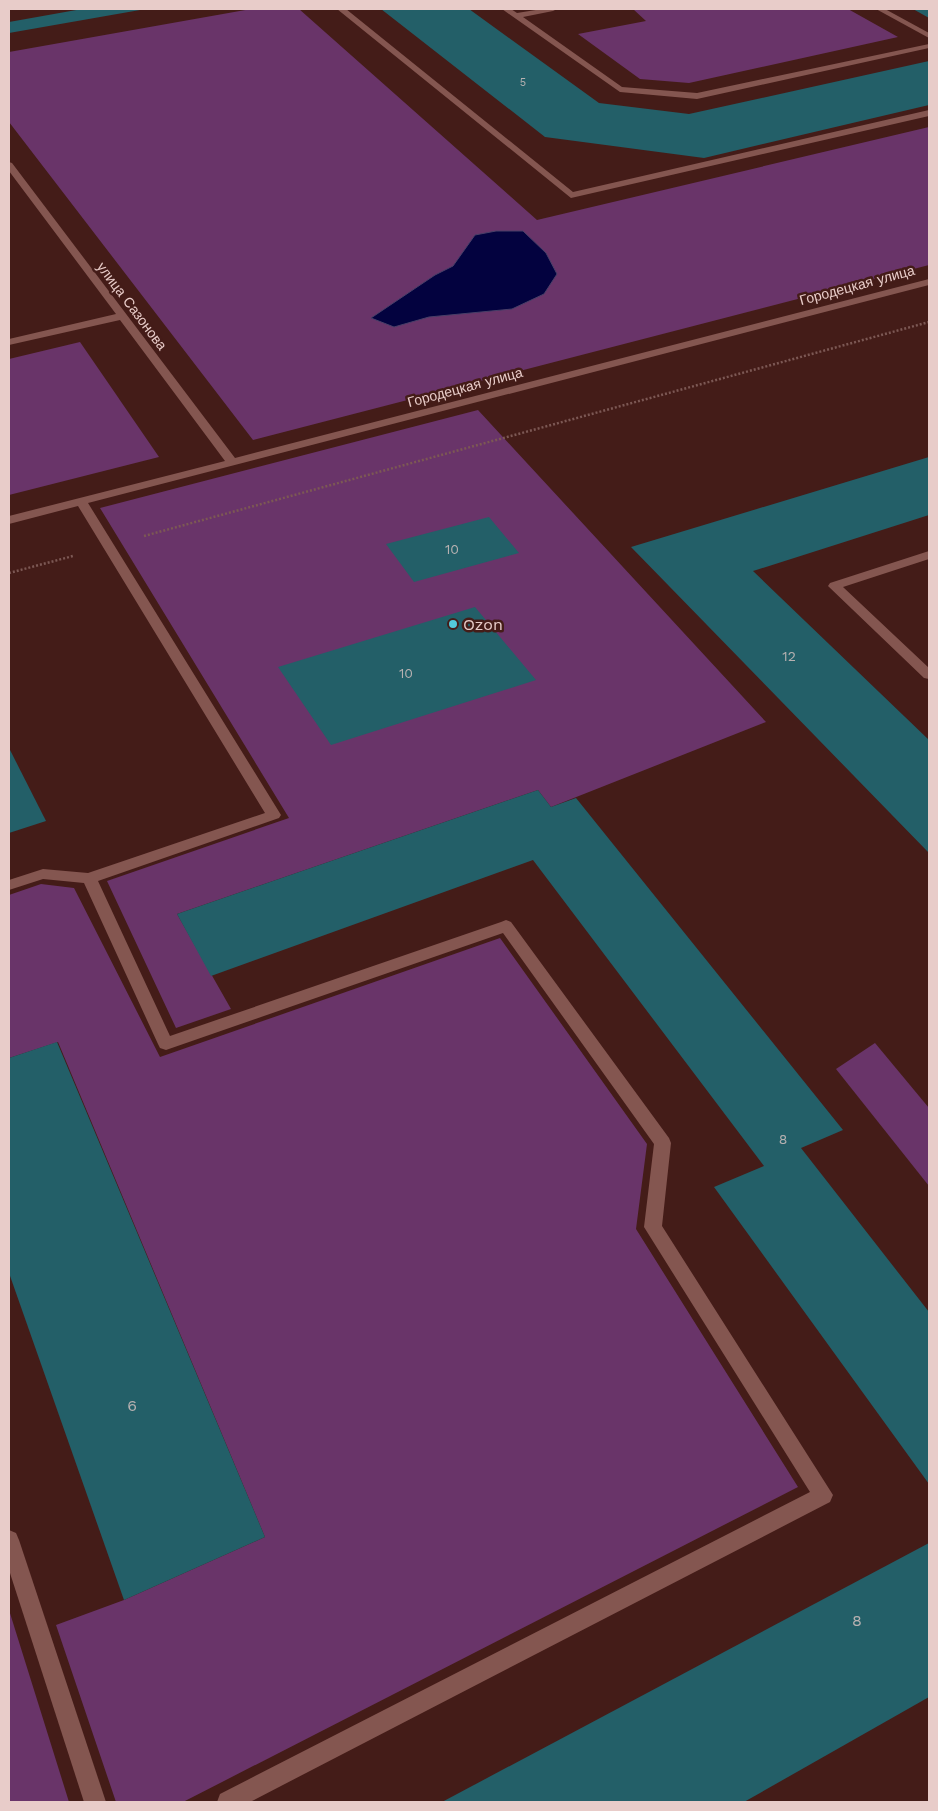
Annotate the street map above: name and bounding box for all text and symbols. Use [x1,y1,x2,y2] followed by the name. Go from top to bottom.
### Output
[520,76,526,89] house number: 5
[94,259,170,353] street label: улица Сазонова
[798,262,917,308] street label: Городецкая улица
[406,364,525,410] street label: Городецкая улица
[445,541,459,557] house number: 10
[463,615,503,634] place label: Ozon
[447,618,459,630] marker: Ozon
[782,648,796,664] house number: 12
[399,665,413,681] house number: 10
[779,1131,787,1147] house number: 8
[127,1396,137,1415] house number: 6
[852,1611,862,1630] house number: 8

